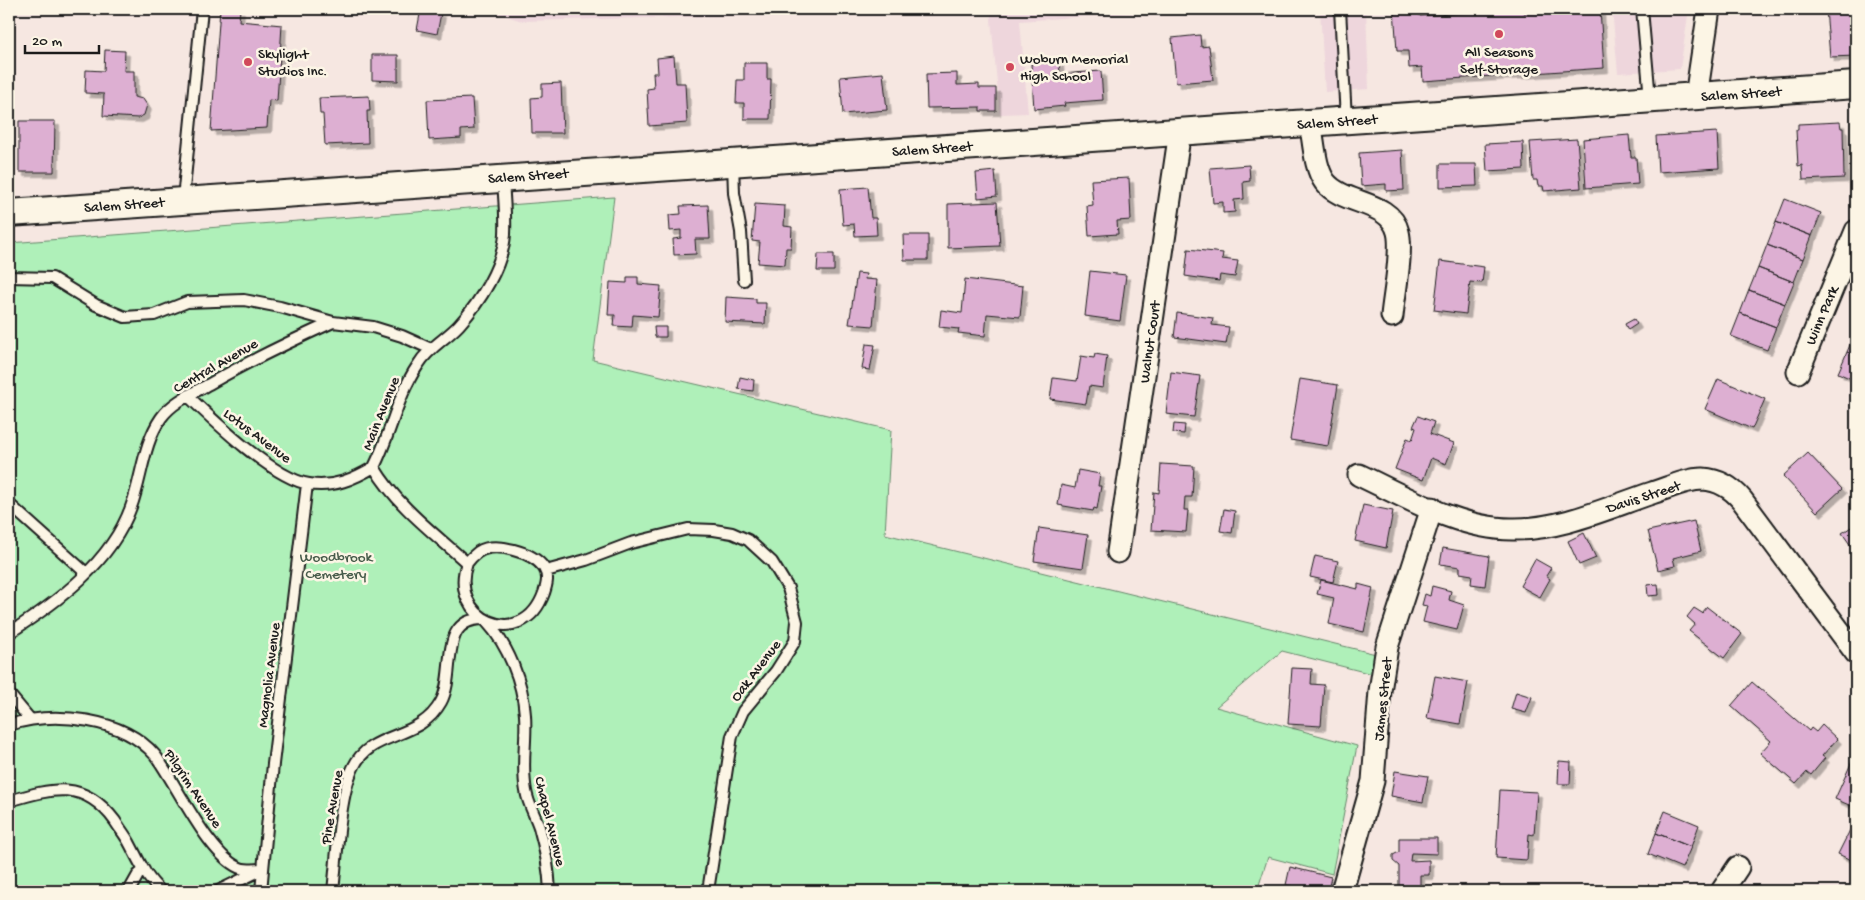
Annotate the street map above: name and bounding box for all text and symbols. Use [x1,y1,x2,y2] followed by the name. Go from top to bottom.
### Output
[25,22,99,54] scale bar
[1493,28,1505,40] marker: All Seasons Self-Storage
[32,33,62,51] text: 20 m
[1460,44,1538,79] place label: All Seasons Self-Storage
[258,46,328,81] place label: Skylight Studios Inc.
[1020,51,1128,86] place label: Woburn Memorial High School
[242,56,254,68] marker: Skylight Studios Inc.
[1004,61,1016,73] marker: Woburn Memorial High School
[1700,83,1784,107] street label: Salem Street
[1296,111,1380,135] street label: Salem Street
[891,138,975,162] street label: Salem Street
[487,165,571,189] street label: Salem Street
[83,194,167,218] street label: Salem Street
[1802,282,1844,348] street label: Winn Park
[1136,298,1166,384] street label: Walnut Court
[170,335,262,398] street label: Central Avenue
[359,374,405,453] street label: Main Avenue
[219,405,295,468] street label: Lotus Avenue
[1603,477,1685,519] street label: Davis Street
[300,549,374,584] park label: Woodbrook Cemetery
[255,621,285,729] street label: Magnolia Avenue
[728,637,786,706] street label: Oak Avenue
[1371,655,1398,742] street label: James Street
[159,745,225,832] street label: Pilgrim Avenue
[317,769,348,847] street label: Pine Avenue
[529,775,569,868] street label: Chapel Avenue

